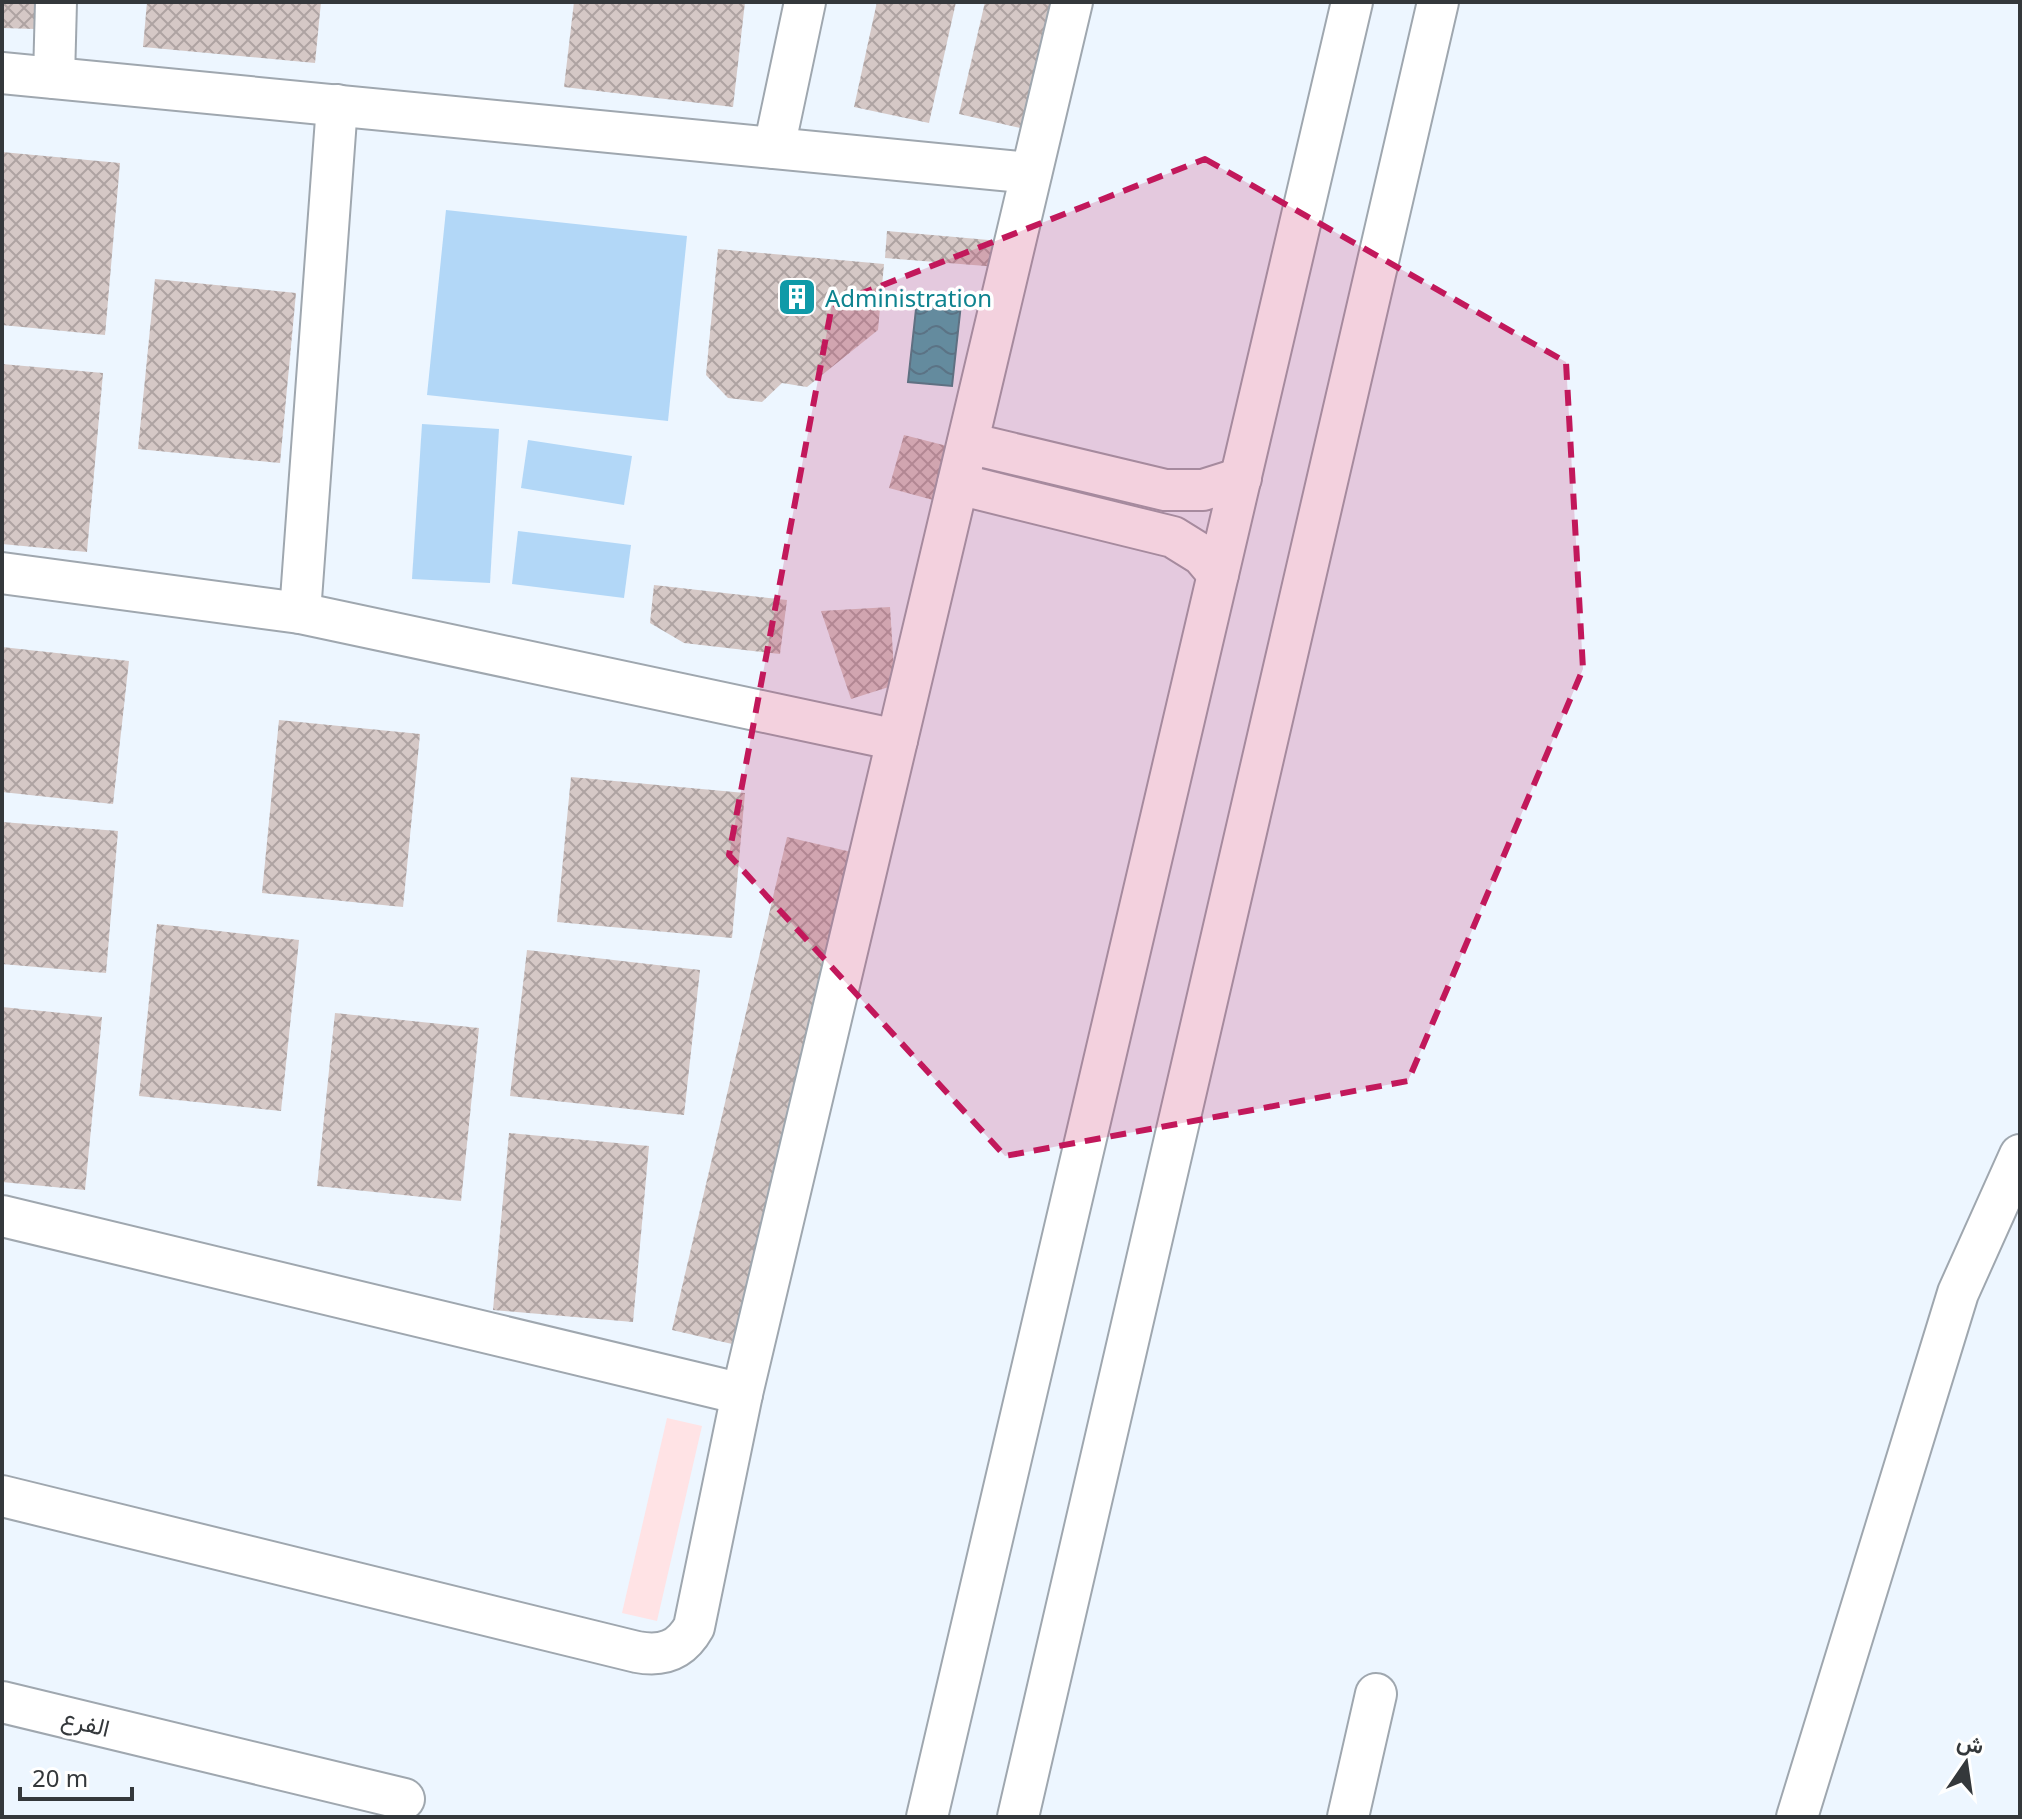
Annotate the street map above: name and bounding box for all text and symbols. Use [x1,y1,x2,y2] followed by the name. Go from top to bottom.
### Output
[776,276,818,318] building icon: Administration
[825,281,992,314] place label: Administration
[58,1700,114,1745] street label: الفرع
[1926,1723,2006,1803] north arrow
[1954,1725,1987,1760] text: ش
[20,1751,132,1801] scale bar
[32,1761,88,1794] text: 20 m

